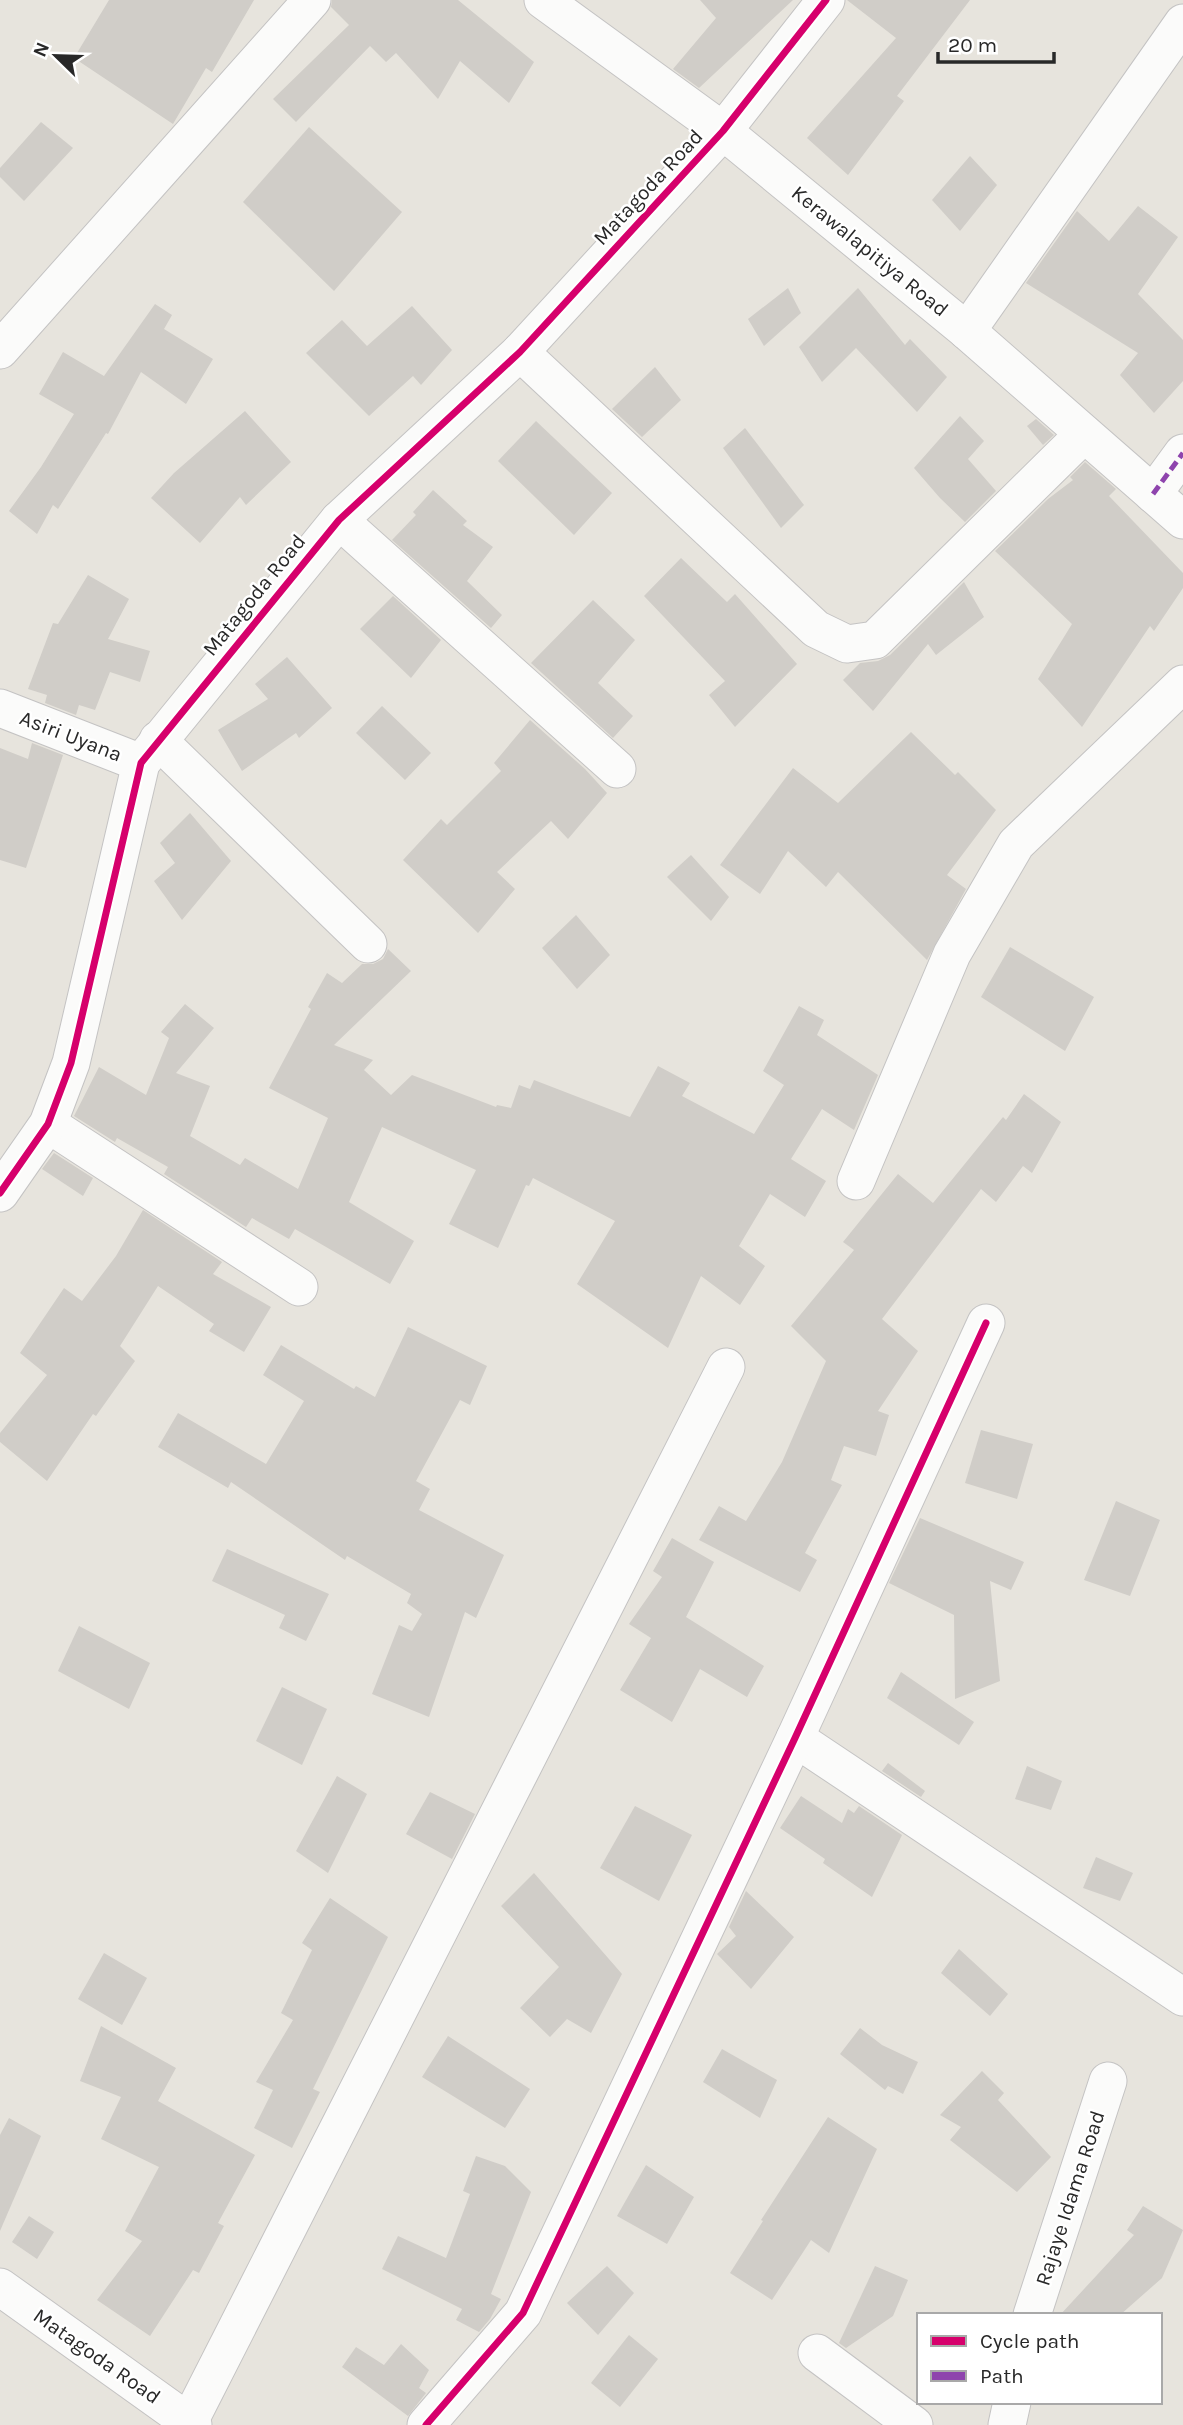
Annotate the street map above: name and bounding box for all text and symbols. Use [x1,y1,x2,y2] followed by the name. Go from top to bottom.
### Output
[21,21,91,91] north arrow
[938,21,1054,65] scale bar
[948,33,997,57] text: 20 m
[28,39,54,60] text: N
[588,124,708,250] street label: Matagoda Road
[787,181,953,321] street label: Kerawalapitiya Road
[198,529,310,661] street label: Matagoda Road
[17,706,125,766] street label: Asiri Uyana
[1030,2107,1110,2289] street label: Rajaye Idama Road
[29,2303,165,2409] street label: Matagoda Road
[917,2313,1162,2404] legend
[980,2329,1080,2353] text: Cycle path
[980,2364,1024,2388] text: Path

